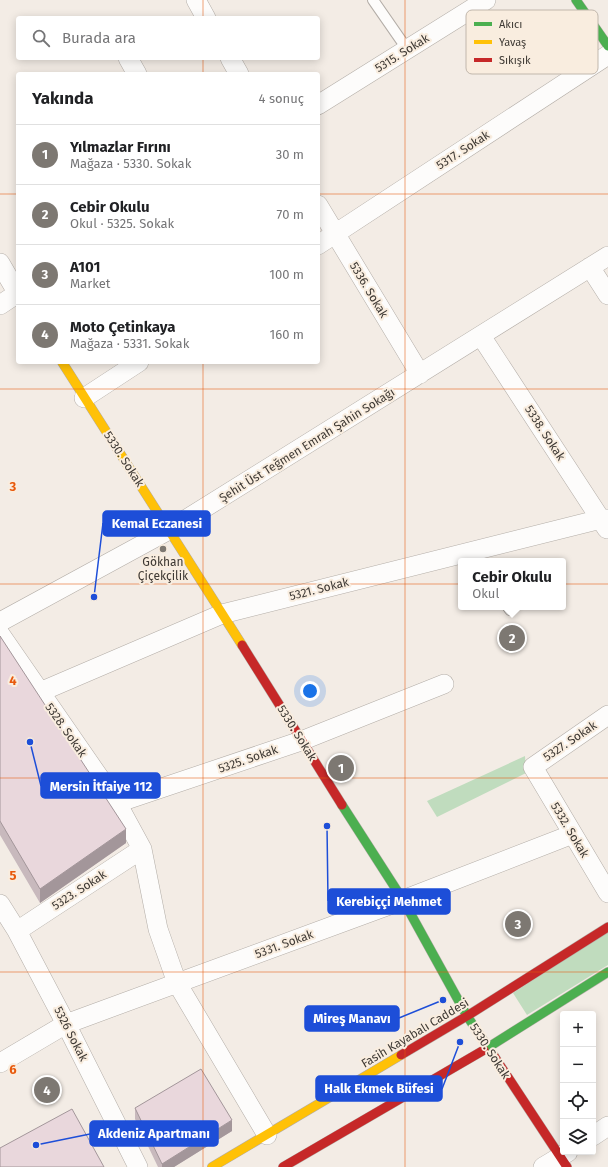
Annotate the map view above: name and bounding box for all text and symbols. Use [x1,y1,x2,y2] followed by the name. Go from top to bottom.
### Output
[466,10,598,74] legend
[16,16,320,60] search box
[499,18,522,31] text: Akıcı
[30,27,52,49] icon: search
[62,29,136,47] text: Burada ara
[372,30,432,75] street label: 5315. Sokak
[499,36,526,49] text: Yavaş
[499,54,531,67] text: Sıkışık
[32,88,93,109] text: Yakında
[259,91,304,106] text: 4 sonuç
[434,127,493,172] street label: 5317. Sokak
[70,138,171,156] text: Yılmazlar Fırını
[42,147,48,162] text: 1
[276,147,304,162] text: 30 m
[70,156,191,171] text: Mağaza · 5330. Sokak
[70,198,150,216] text: Cebir Okulu
[42,207,48,222] text: 2
[277,207,304,222] text: 70 m
[70,216,174,231] text: Okul · 5325. Sokak
[70,258,100,276] text: A101
[347,260,392,321] street label: 5336. Sokak
[42,267,48,282] text: 3
[269,267,304,282] text: 100 m
[70,276,111,291] text: Market
[70,318,175,336] text: Moto Çetinkaya
[41,327,49,342] text: 4
[270,327,304,342] text: 160 m
[70,336,189,351] text: Mağaza · 5331. Sokak
[216,383,397,505] street label: Şehit Üst Teğmen Emrah Şahin Sokağı
[522,403,568,464] street label: 5338. Sokak
[101,429,147,490] street label: 5330. Sokak
[9,479,17,494] text: 3
[103,511,210,536] callout: Kemal Eczanesi
[112,516,203,531] text: Kemal Eczanesi
[158,544,168,554] marker: Gökhan Çiçekçilik
[138,555,189,583] place label: Gökhan Çiçekçilik
[458,558,566,610] popup
[472,568,552,586] text: Cebir Okulu
[288,575,351,603] street label: 5321. Sokak
[472,586,499,601] text: Okul
[499,623,525,653] pin: 2
[9,673,17,688] text: 4
[300,681,320,701] your location
[42,700,90,760] street label: 5328. Sokak
[274,703,320,764] street label: 5330. Sokak
[541,718,600,764] street label: 5327. Sokak
[216,742,280,776] street label: 5325. Sokak
[328,753,354,783] pin: 1
[41,773,160,798] callout: Mersin İtfaiye 112
[50,779,152,794] text: Mersin İtfaiye 112
[548,800,592,861] street label: 5332. Sokak
[49,867,109,913] street label: 5323. Sokak
[10,868,17,883] text: 5
[328,889,450,914] callout: Kerebiççi Mehmet
[336,894,443,910] text: Kerebiççi Mehmet
[505,909,531,939] pin: 3
[253,927,316,961] street label: 5331. Sokak
[359,995,471,1071] street label: Fasih Kayabalı Caddesi
[51,1004,91,1064] street label: 5326 Sokak
[305,1006,399,1031] callout: Mireş Manavı
[313,1011,391,1027] text: Mireş Manavı
[560,1011,596,1155] map controls
[560,1011,596,1047] button: +
[467,1021,513,1082] street label: 5330. Sokak
[560,1047,596,1083] button: −
[9,1062,17,1077] text: 6
[34,1075,60,1105] pin: 4
[316,1076,442,1101] callout: Halk Ekmek Büfesi
[324,1081,434,1096] text: Halk Ekmek Büfesi
[560,1083,596,1119] button: locate
[560,1119,596,1155] button: layers
[90,1121,218,1146] callout: Akdeniz Apartmanı
[97,1126,210,1141] text: Akdeniz Apartmanı

